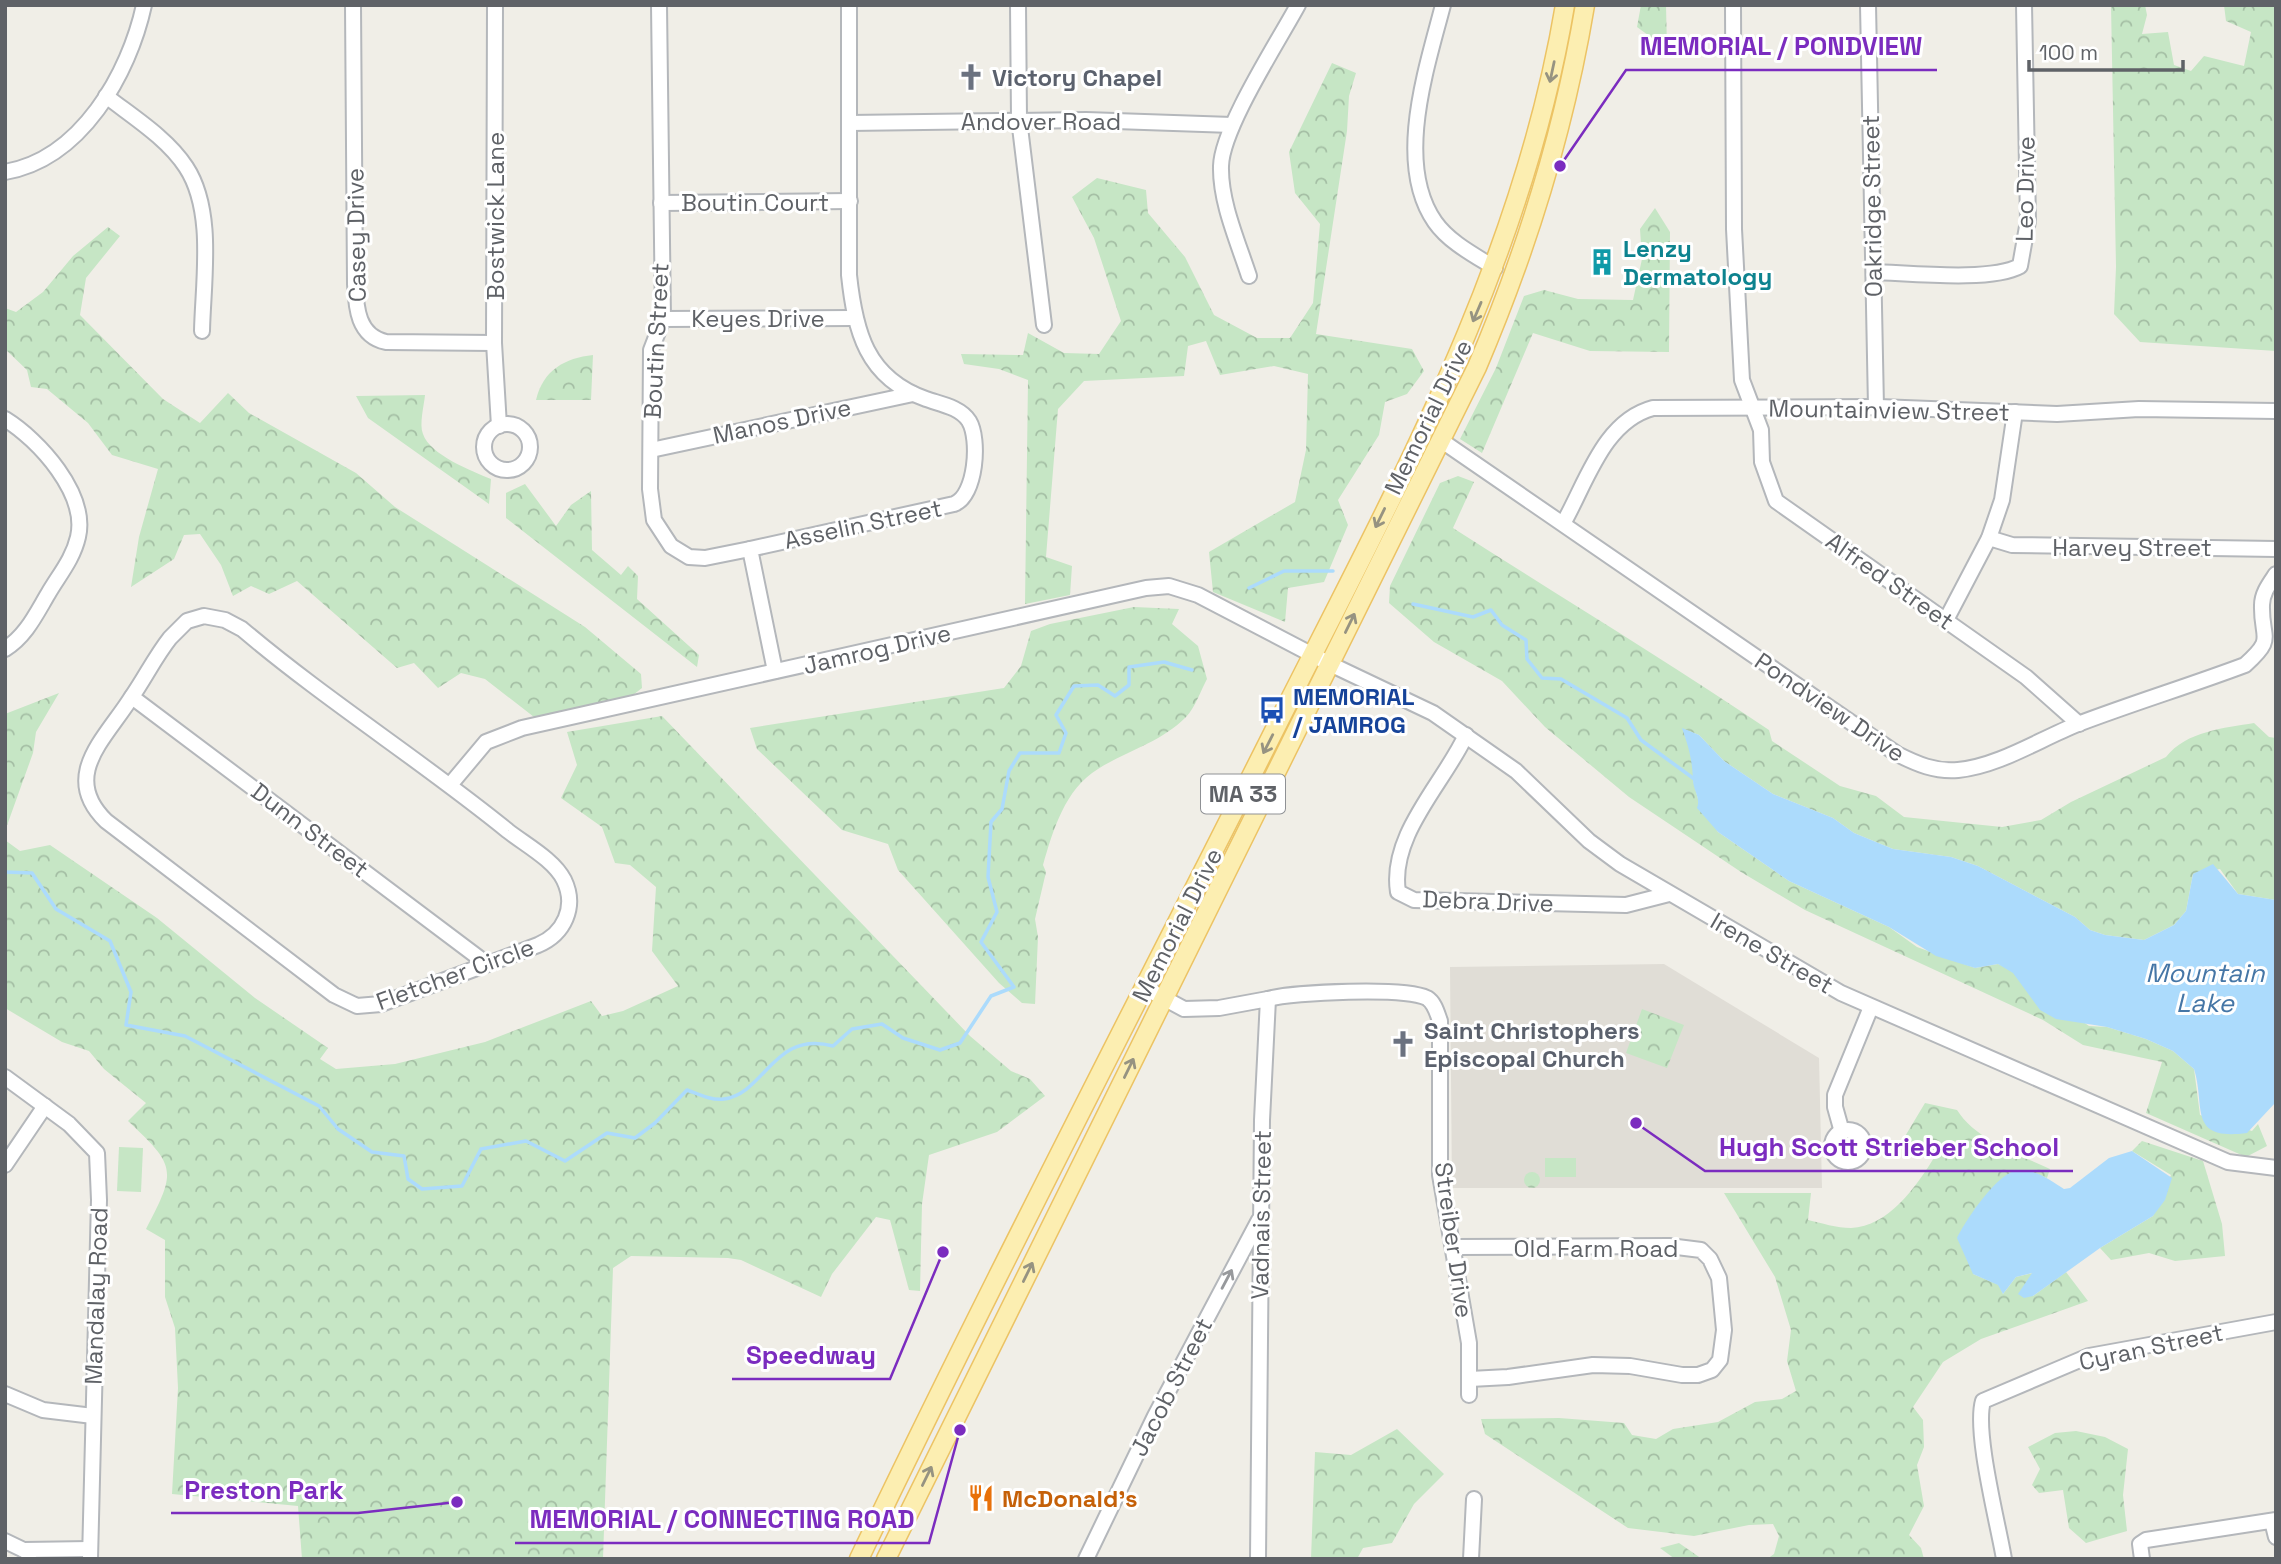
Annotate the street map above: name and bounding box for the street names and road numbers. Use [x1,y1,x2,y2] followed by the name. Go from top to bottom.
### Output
[961,106,1121,137] street label: Andover Road
[1855,115,1889,297] street label: Oakridge Street
[480,132,511,300] street label: Bostwick Lane
[2009,136,2041,242] street label: Leo Drive
[339,168,373,302] street label: Casey Drive
[681,187,829,218] street label: Boutin Court
[636,262,676,420] street label: Boutin Street
[691,303,825,334] street label: Keyes Drive
[1377,334,1479,500] street label: Memorial Drive
[710,391,854,451] street label: Manos Drive
[1768,392,2010,428] street label: Mountainview Street
[781,492,945,556] street label: Asselin Street
[1820,525,1960,637] street label: Alfred Street
[2052,532,2212,563] street label: Harvey Street
[800,617,954,681] street label: Jamrog Drive
[1749,645,1911,769] street label: Pondview Drive
[1201,774,1285,814] road number: MA 33
[245,776,375,884] street label: Dunn Street
[1125,843,1229,1007] street label: Memorial Drive
[1422,883,1554,919] street label: Debra Drive
[1705,905,1839,1001] street label: Irene Street
[372,931,538,1017] street label: Fletcher Circle
[1244,1130,1278,1300] street label: Vadnais Street
[1428,1160,1480,1320] street label: Streiber Drive
[77,1207,115,1385] street label: Mandalay Road
[1514,1233,1678,1264] street label: Old Farm Road
[1123,1313,1219,1461] street label: Jacob Street
[2076,1317,2226,1377] street label: Cyran Street

